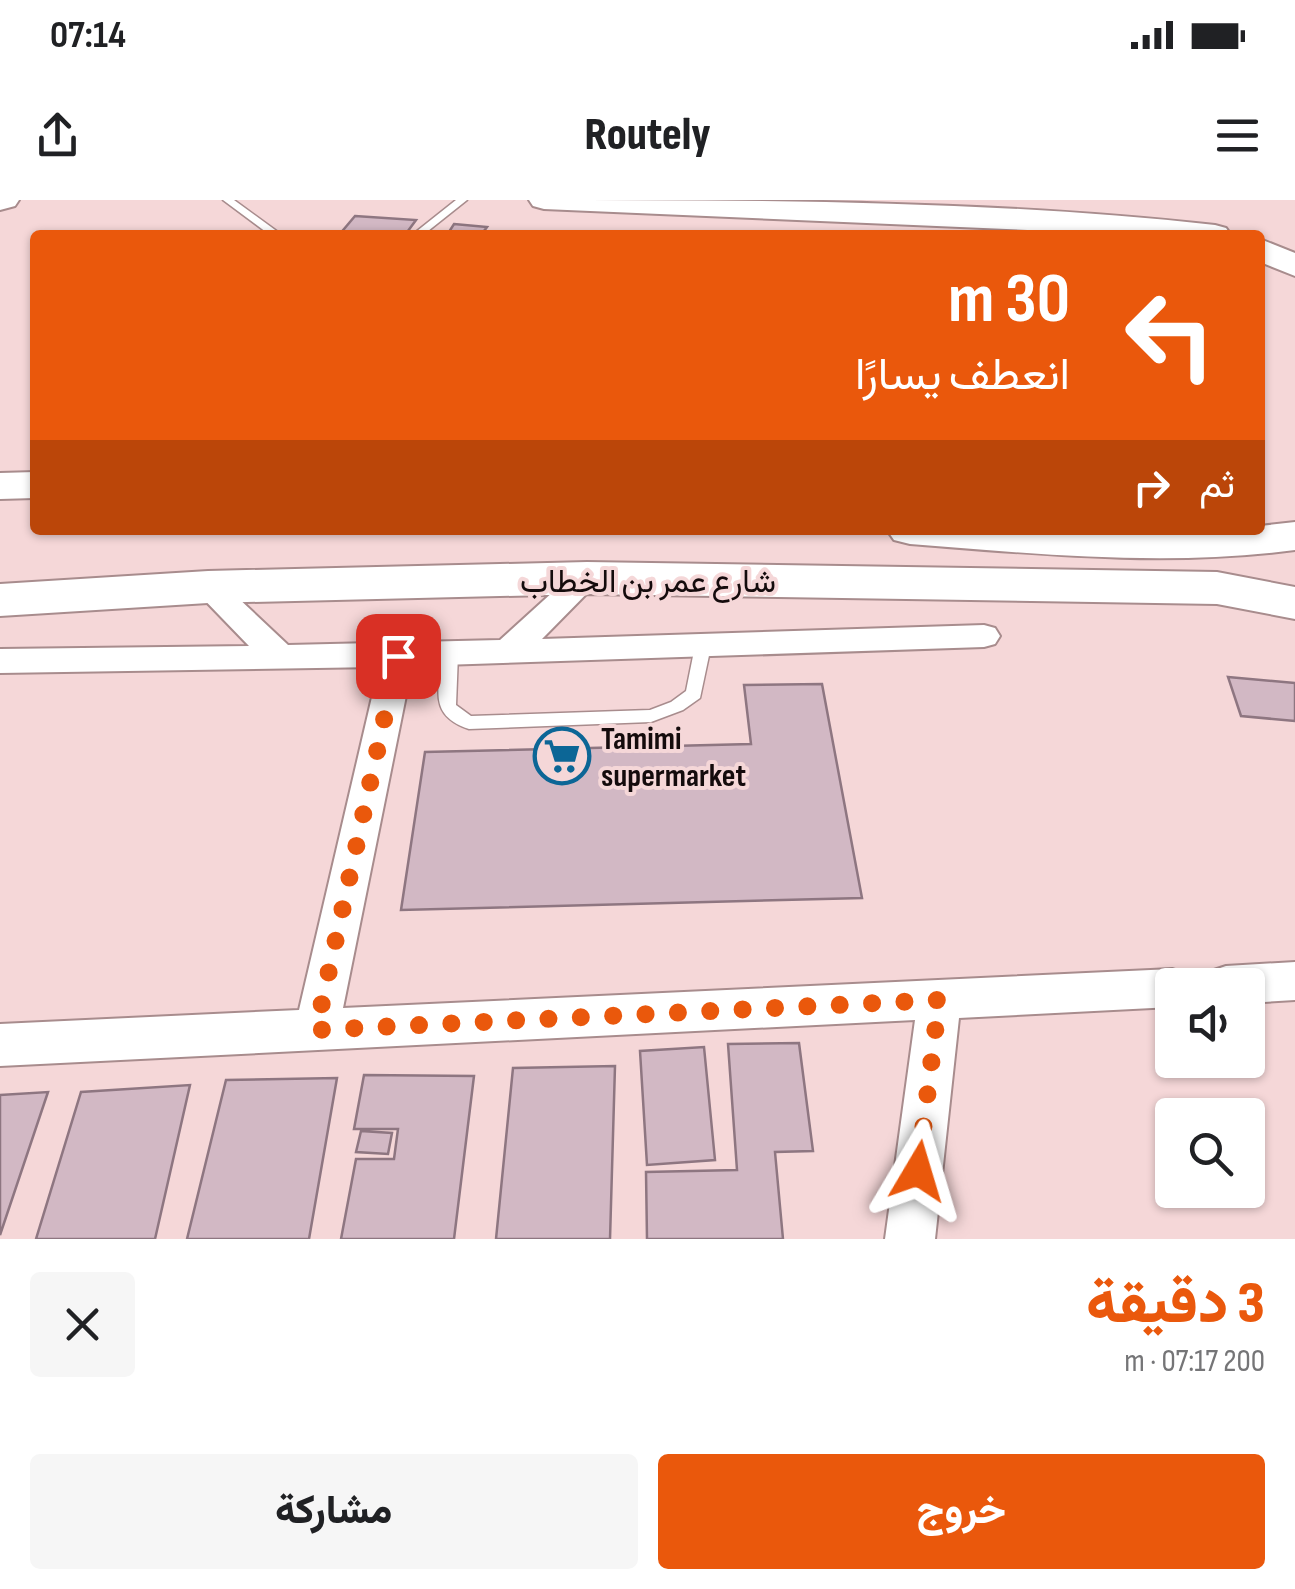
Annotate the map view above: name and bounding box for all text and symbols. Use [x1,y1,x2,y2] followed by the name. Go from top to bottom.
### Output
[50,13,126,58] text: 07:14
[30,108,85,163] icon: share
[584,108,711,163] text: Routely
[1210,108,1265,163] icon: menu
[948,258,1070,342] text: 30 m
[1105,270,1235,400] icon: left
[855,348,1070,403] text: انعطف يسارًا
[1124,460,1179,515] icon: right
[1199,463,1235,508] text: ثم
[520,563,776,603] street label: شارع عمر بن الخطاب
[356,614,441,699] pin
[371,629,426,684] icon: arrive
[601,720,746,796] place label: Tamimi supermarket
[532,726,592,786] supermarket icon: Tamimi supermarket
[1155,968,1265,1208] map controls
[1155,968,1265,1078] button: sound
[1155,1098,1265,1208] button: search
[866,1119,970,1223] position arrow
[1086,1268,1265,1340] text: 3 دقيقة
[30,1272,135,1377] button: close
[1124,1342,1265,1381] text: 200 m · 07:17
[30,1454,638,1569] button: مشاركة
[658,1454,1265,1569] button: خروج

